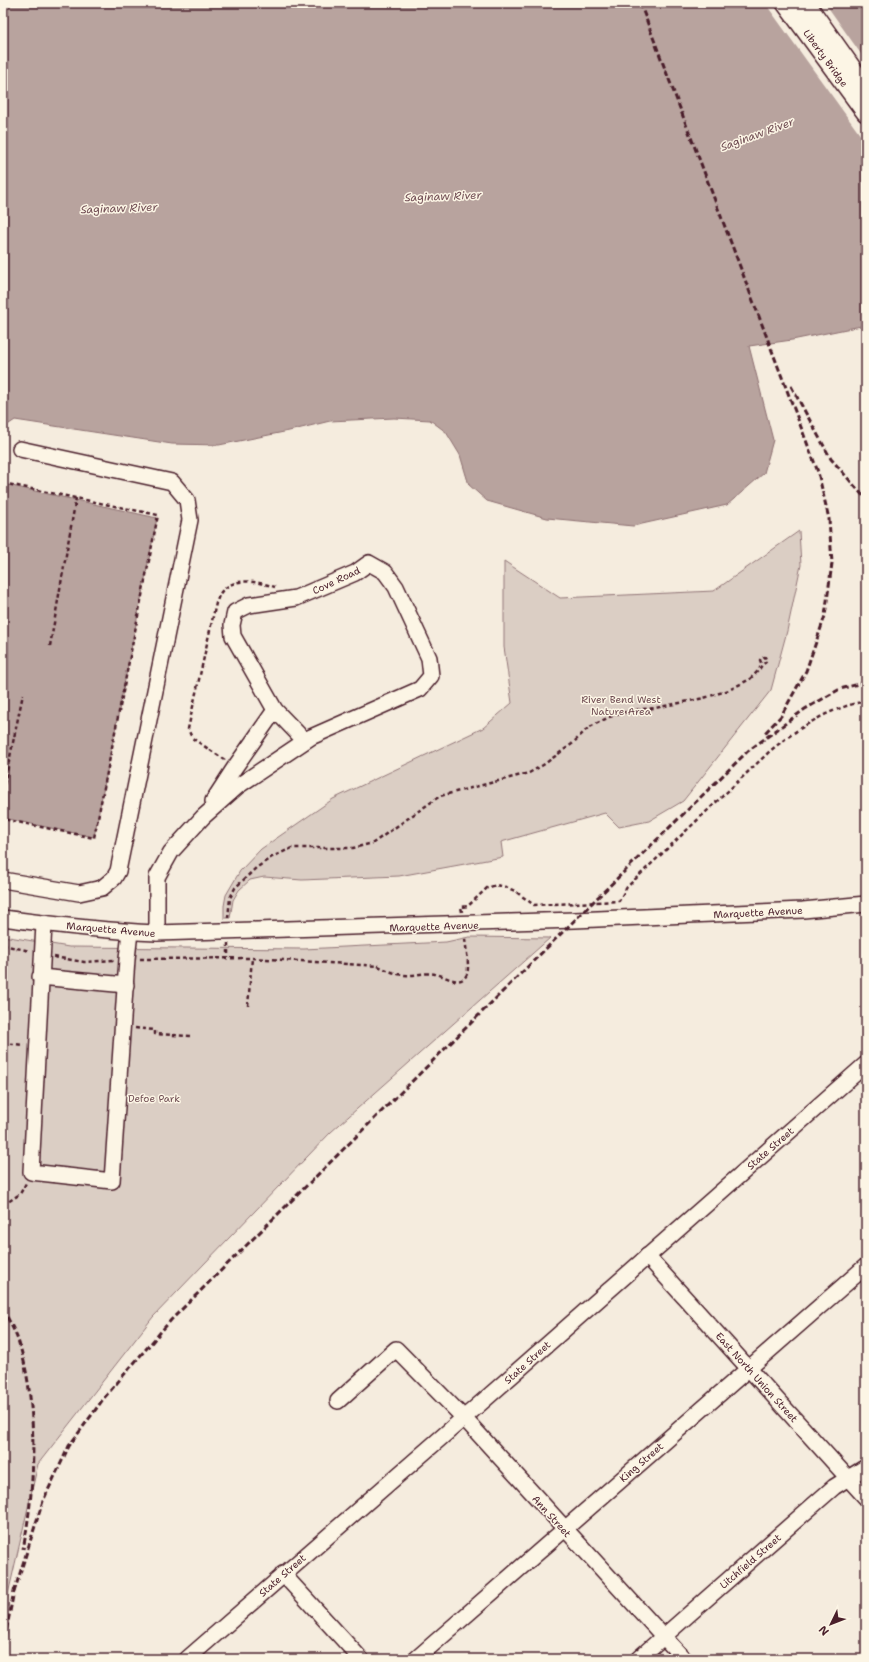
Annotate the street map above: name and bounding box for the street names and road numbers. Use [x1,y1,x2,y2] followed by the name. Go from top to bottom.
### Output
[800,27,851,90] street label: Liberty Bridge
[310,563,363,597] street label: Cove Road
[713,904,803,921] street label: Marquette Avenue
[389,918,479,935] street label: Marquette Avenue
[66,919,156,940] street label: Marquette Avenue
[744,1124,797,1172] street label: State Street
[713,1330,801,1425] street label: East North Union Street
[501,1338,553,1387] street label: State Street
[617,1440,666,1485] street label: King Street
[529,1493,574,1540] street label: Ann Street
[717,1531,784,1592] street label: Litchfield Street
[256,1551,309,1599] street label: State Street

